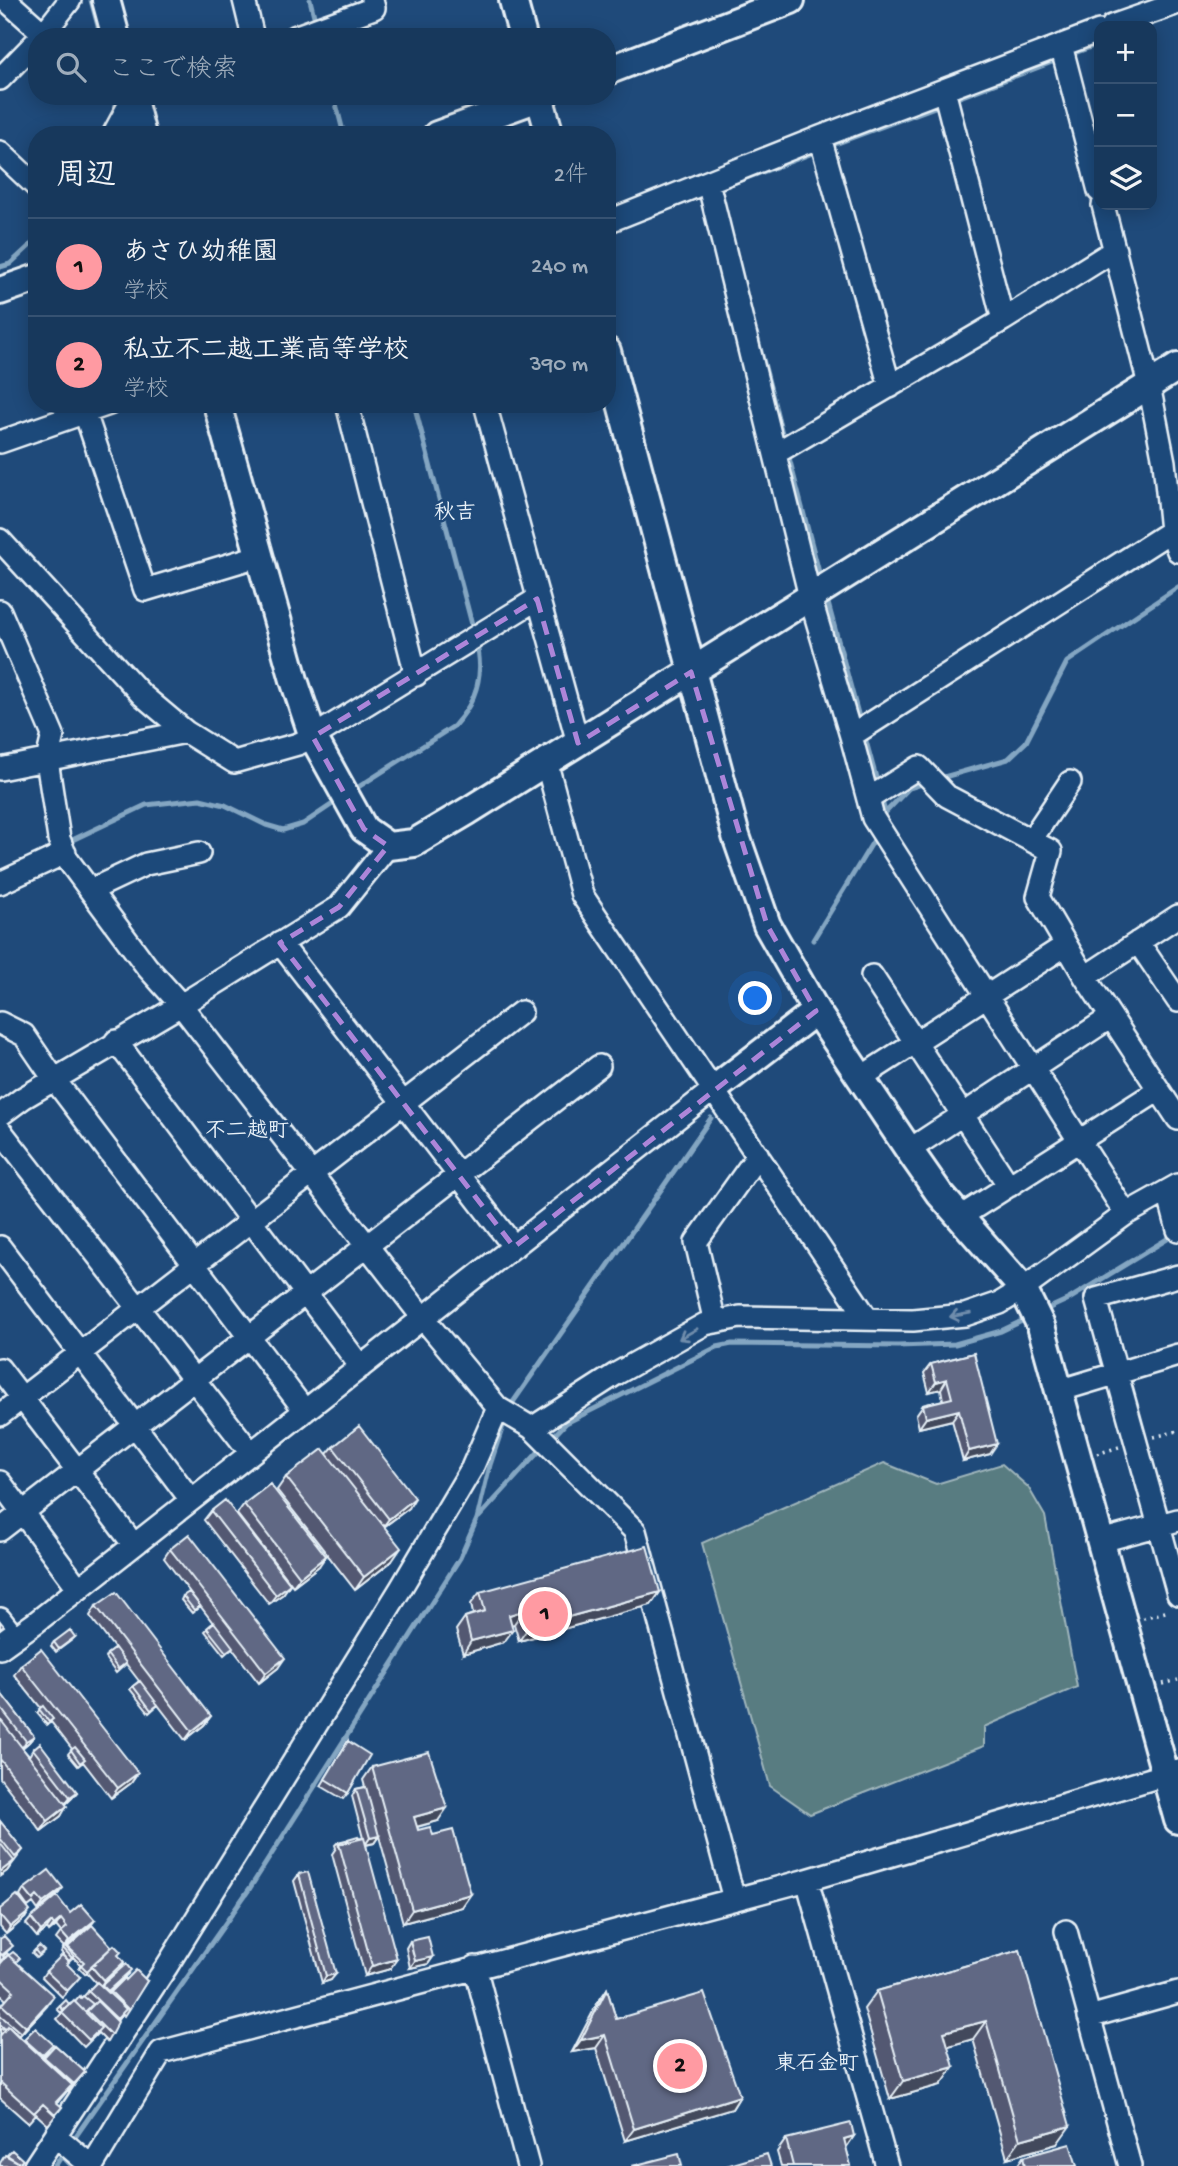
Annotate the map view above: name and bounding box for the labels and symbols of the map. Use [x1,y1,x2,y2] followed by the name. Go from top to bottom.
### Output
[434,500,476,527] district label: 秋吉
[738,981,772,1015] your location
[205,1119,289,1145] district label: 不二越町
[949,1309,972,1322] one-way arrow
[678,1327,698,1341] one-way arrow
[522,1588,568,1640] pin: 1
[657,2040,703,2092] pin: 2
[775,2051,859,2078] district label: 東石金町

